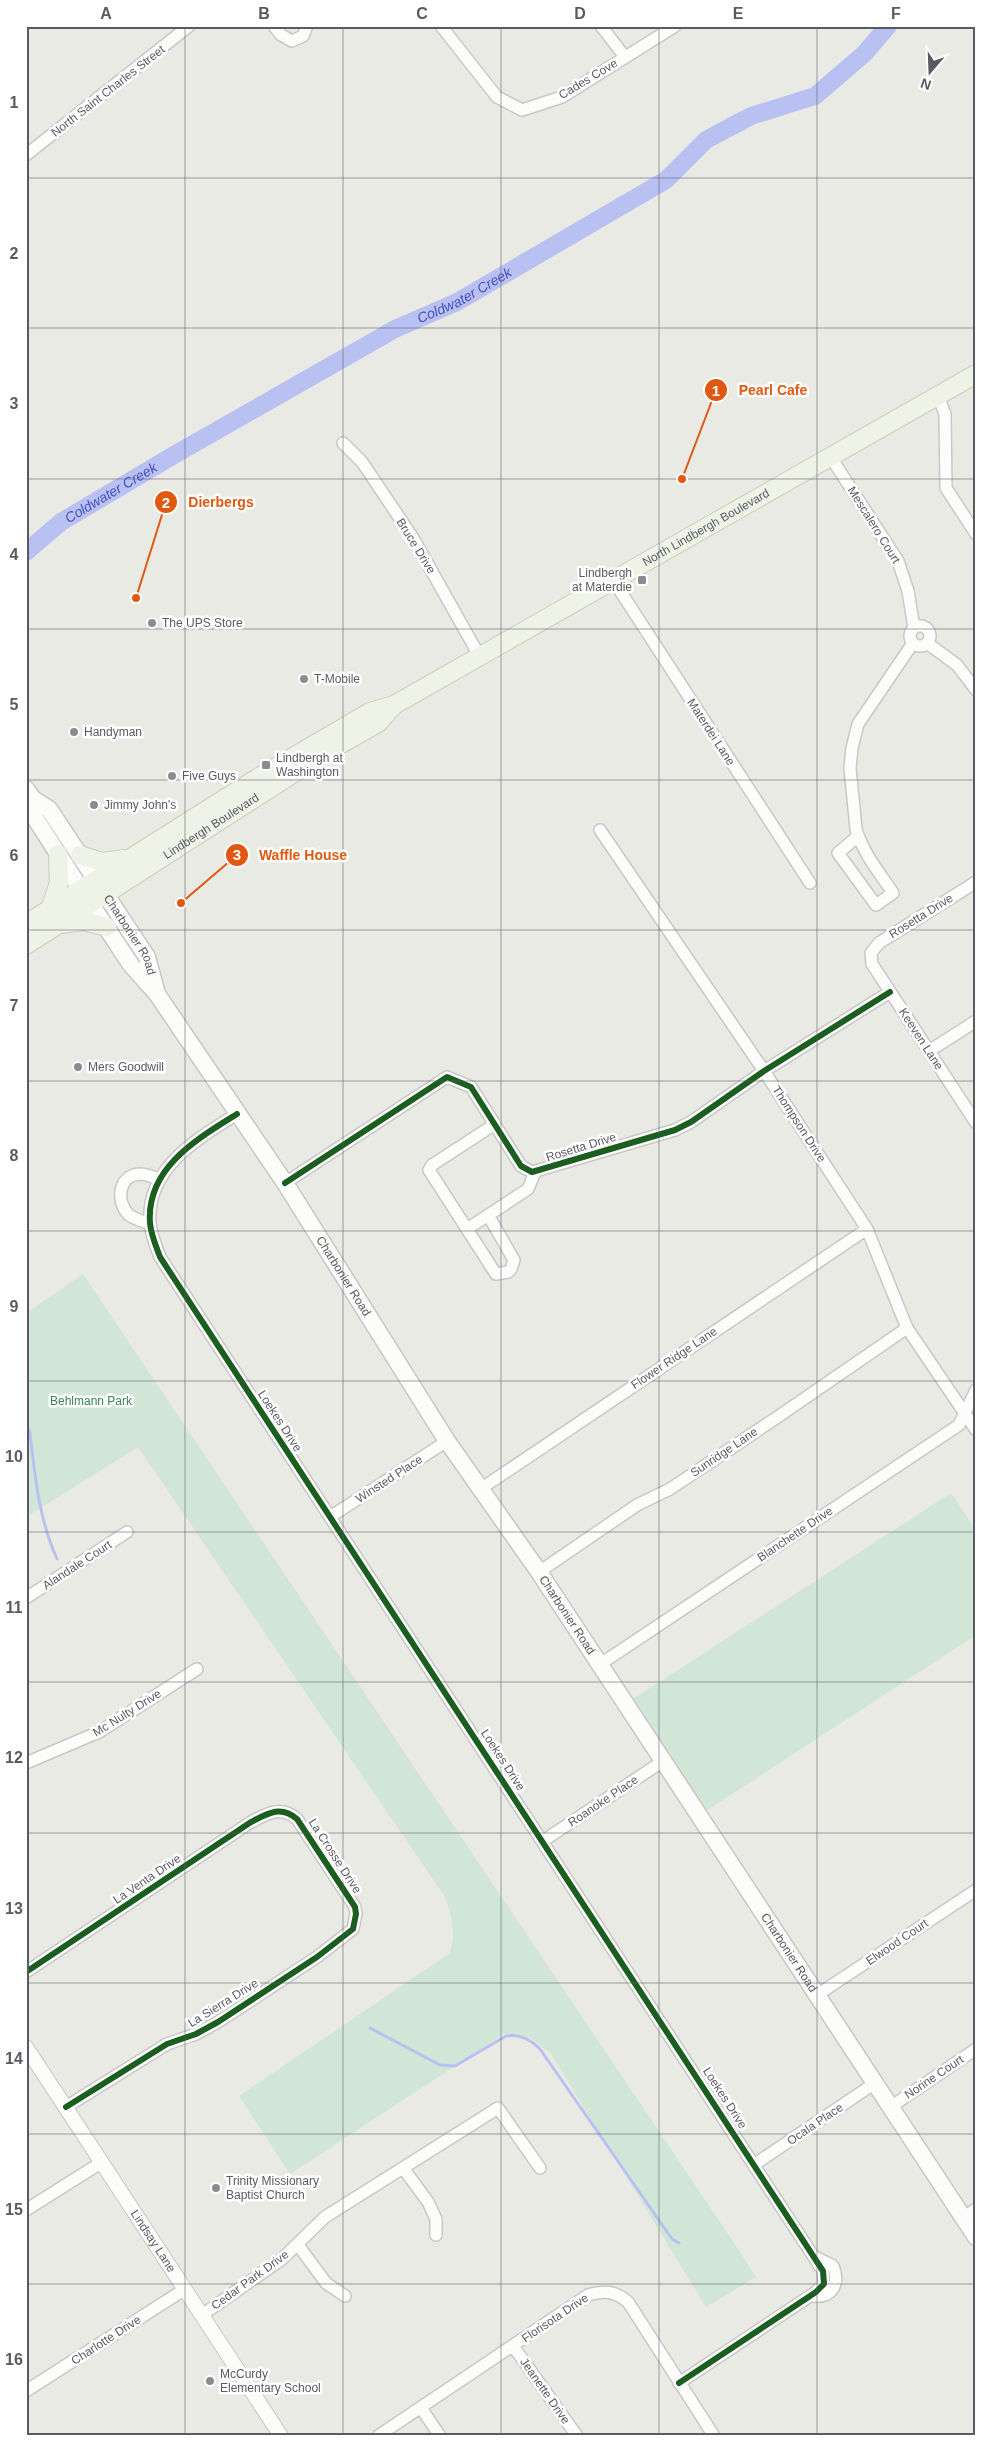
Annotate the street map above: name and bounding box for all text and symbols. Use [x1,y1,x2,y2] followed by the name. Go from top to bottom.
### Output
[100,5,112,22] text: A
[258,5,270,22] text: B
[416,5,428,22] text: C
[574,5,586,22] text: D
[733,5,744,22] text: E
[891,5,901,22] text: F
[49,42,168,140] street label: North Saint Charles Street
[904,48,954,98] north arrow
[556,56,620,102] street label: Cades Cove
[918,75,933,94] text: N
[10,94,19,111] text: 1
[10,245,19,262] text: 2
[415,263,515,326] water label: Coldwater Creek
[703,376,817,405] callout: Pearl Cafe
[712,382,720,399] text: 1
[739,382,807,398] text: Pearl Cafe
[10,395,19,412] text: 3
[62,458,161,526] water label: Coldwater Creek
[845,484,904,567] street label: Mescalero Court
[640,486,772,569] street label: North Lindbergh Boulevard
[153,488,263,517] callout: Dierbergs
[162,494,170,511] text: 2
[188,494,254,510] text: Dierbergs
[393,516,439,577] street label: Bruce Drive
[10,546,19,563] text: 4
[572,566,632,594] place label: Lindbergh at Materdie
[636,574,648,586] marker: Lindbergh at Materdie
[162,616,243,630] place label: The UPS Store
[146,617,158,629] marker: The UPS Store
[314,672,360,686] place label: T-Mobile
[298,673,310,685] marker: T-Mobile
[10,696,19,713] text: 5
[684,696,738,768] street label: Materdei Lane
[84,725,142,739] place label: Handyman
[68,726,80,738] marker: Handyman
[276,751,343,779] place label: Lindbergh at Washington
[260,759,272,771] marker: Lindbergh at Washington
[182,769,236,783] place label: Five Guys
[166,770,178,782] marker: Five Guys
[161,790,262,862] street label: Lindbergh Boulevard
[104,798,176,812] place label: Jimmy John's
[88,799,100,811] marker: Jimmy John's
[224,840,357,869] callout: Waffle House
[233,846,241,863] text: 3
[10,847,19,864] text: 6
[259,847,347,863] text: Waffle House
[886,891,956,941] street label: Rosetta Drive
[101,892,159,976] street label: Charbonier Road
[10,997,19,1014] text: 7
[896,1006,946,1073] street label: Keeven Lane
[88,1060,164,1074] place label: Mers Goodwill
[72,1061,84,1073] marker: Mers Goodwill
[769,1083,829,1165] street label: Thompson Drive
[544,1130,618,1164] street label: Rosetta Drive
[10,1147,19,1164] text: 8
[313,1234,374,1319] street label: Charbonier Road
[10,1298,19,1315] text: 9
[628,1324,720,1392] street label: Flower Ridge Lane
[255,1388,305,1454] street label: Loekes Drive
[50,1394,133,1408] park label: Behlmann Park
[688,1424,761,1480] street label: Sunridge Lane
[5,1448,23,1465] text: 10
[353,1452,425,1506] street label: Winsted Place
[755,1503,836,1564] street label: Blanchette Drive
[40,1537,115,1592] street label: Alandale Court
[536,1573,598,1657] street label: Charbonier Road
[6,1599,23,1616] text: 11
[90,1686,164,1740] street label: Mc Nulty Drive
[478,1727,528,1793] street label: Loekes Drive
[5,1749,23,1766] text: 12
[565,1772,641,1830] street label: Roanoke Place
[306,1816,364,1896] street label: La Crosse Drive
[110,1851,184,1907] street label: La Venta Drive
[5,1900,23,1917] text: 13
[758,1910,820,1995] street label: Charbonier Road
[863,1916,931,1968] street label: Elwood Court
[185,1976,261,2030] street label: La Sierra Drive
[5,2050,23,2067] text: 14
[902,2052,967,2102] street label: Norine Court
[700,2065,750,2131] street label: Loekes Drive
[784,2100,846,2148] street label: Ocala Place
[226,2174,319,2202] place label: Trinity Missionary Baptist Church
[210,2182,222,2194] marker: Trinity Missionary Baptist Church
[5,2201,23,2218] text: 15
[128,2207,179,2275] street label: Lindsay Lane
[209,2247,292,2313] street label: Cedar Park Drive
[519,2290,591,2345] street label: Florisota Drive
[69,2312,144,2368] street label: Charlotte Drive
[5,2351,23,2368] text: 16
[517,2355,573,2427] street label: Jeanette Drive
[220,2367,321,2395] place label: McCurdy Elementary School
[204,2375,216,2387] marker: McCurdy Elementary School

